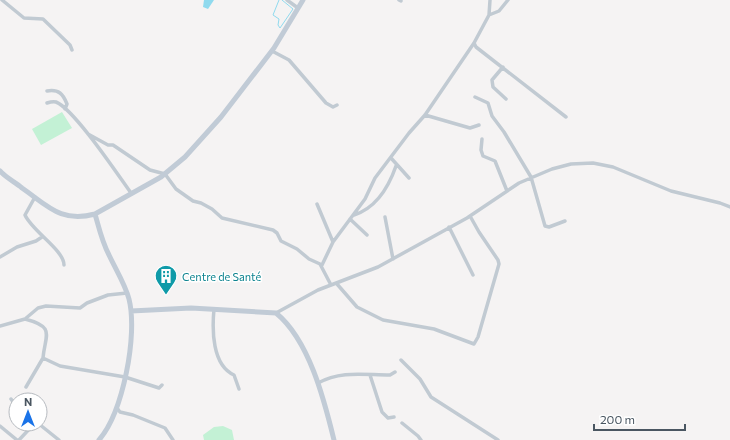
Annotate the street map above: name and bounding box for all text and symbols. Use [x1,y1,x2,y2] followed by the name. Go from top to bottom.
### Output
[153,263,179,296] building icon: Centre de Santé
[182,270,261,283] place label: Centre de Santé
[8,392,48,432] north arrow
[24,395,32,408] text: N
[594,406,685,432] scale bar
[600,412,635,426] text: 200 m

